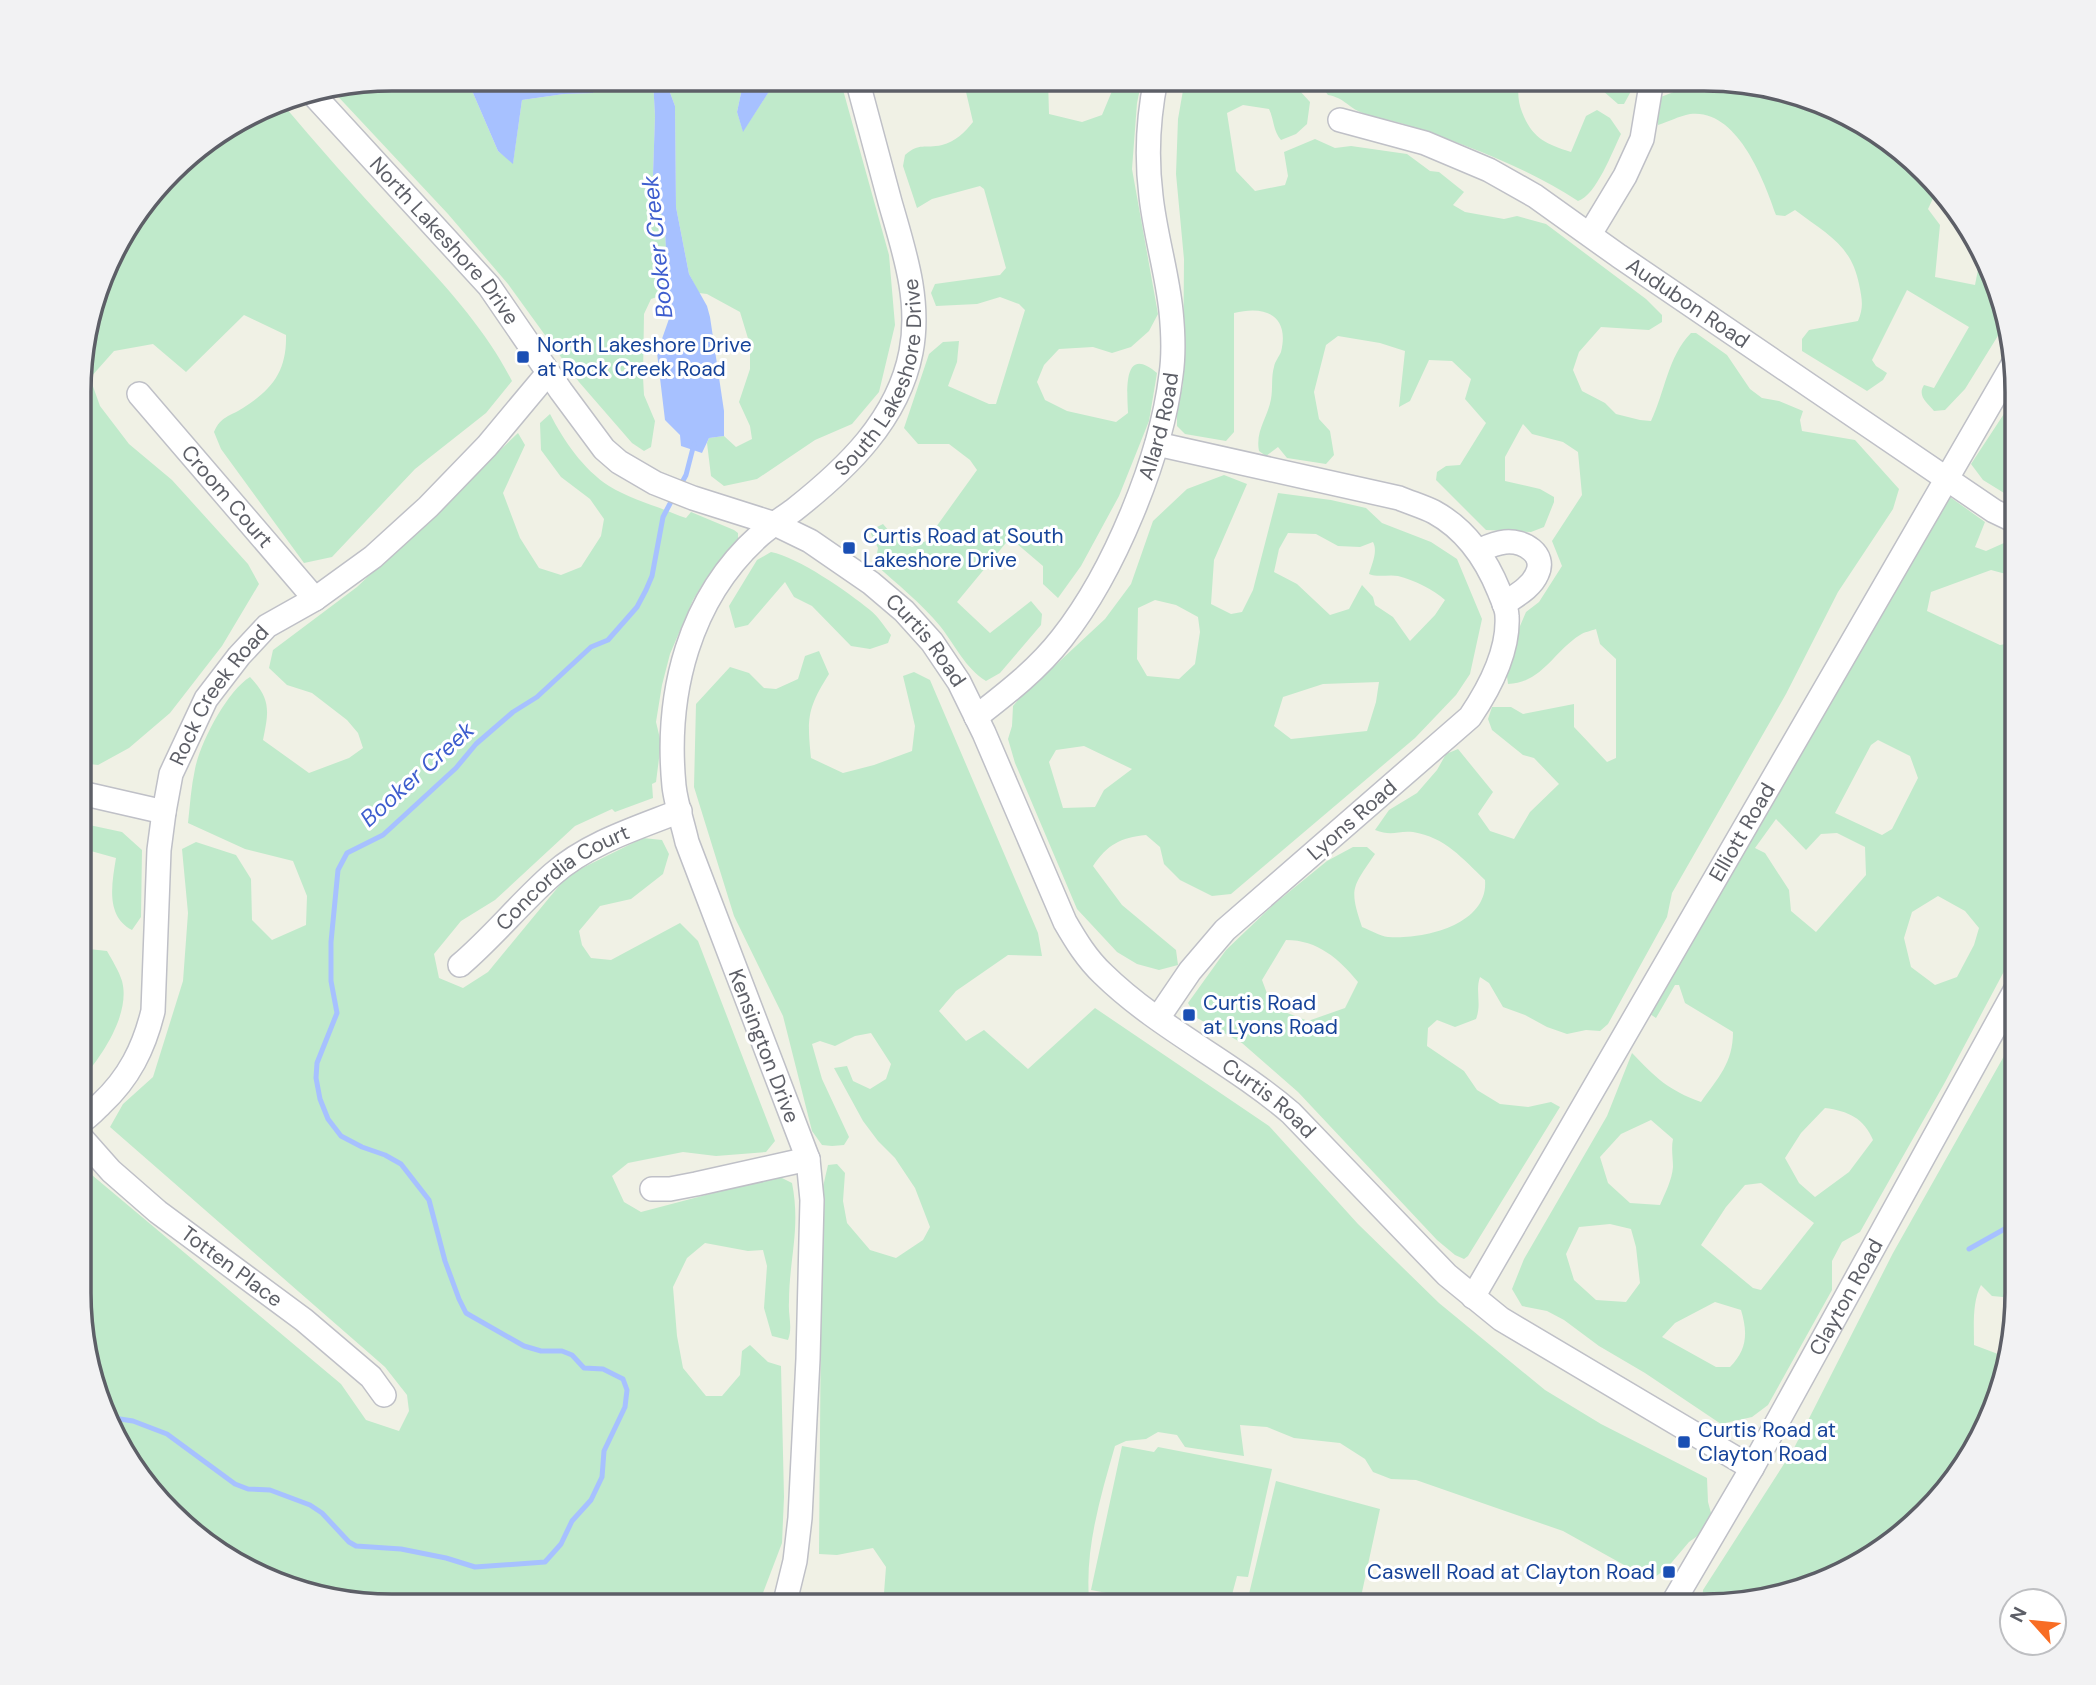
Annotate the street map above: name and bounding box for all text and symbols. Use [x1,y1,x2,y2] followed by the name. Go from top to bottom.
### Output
[363,151,525,330] street label: North Lakeshore Drive
[635,174,679,320] water label: Booker Creek
[1621,251,1755,355] street label: Audubon Road
[828,276,928,482] street label: South Lakeshore Drive
[537,331,752,383] place label: North Lakeshore Drive at Rock Creek Road
[515,349,531,365] marker: North Lakeshore Drive at Rock Creek Road
[1132,371,1185,484] street label: Allard Road
[175,439,279,554] street label: Croom Court
[863,522,1064,574] place label: Curtis Road at South Lakeshore Drive
[841,540,857,556] marker: Curtis Road at South Lakeshore Drive
[880,587,972,692] street label: Curtis Road
[163,619,275,770] street label: Rock Creek Road
[354,715,480,833] water label: Booker Creek
[1301,773,1403,867] street label: Lyons Road
[1703,778,1782,887] street label: Elliott Road
[490,818,634,937] street label: Concordia Court
[722,965,806,1127] street label: Kensington Drive
[1203,989,1338,1041] place label: Curtis Road at Lyons Road
[1181,1007,1197,1023] marker: Curtis Road at Lyons Road
[1216,1052,1322,1144] street label: Curtis Road
[175,1220,288,1314] street label: Totten Place
[1803,1234,1890,1361] street label: Clayton Road
[1698,1416,1836,1468] place label: Curtis Road at Clayton Road
[1676,1434,1692,1450] marker: Curtis Road at Clayton Road
[1367,1558,1655,1586] place label: Caswell Road at Clayton Road
[1661,1564,1677,1580] marker: Caswell Road at Clayton Road
[1998,1587,2068,1657] north arrow
[2004,1603,2033,1626] text: N

